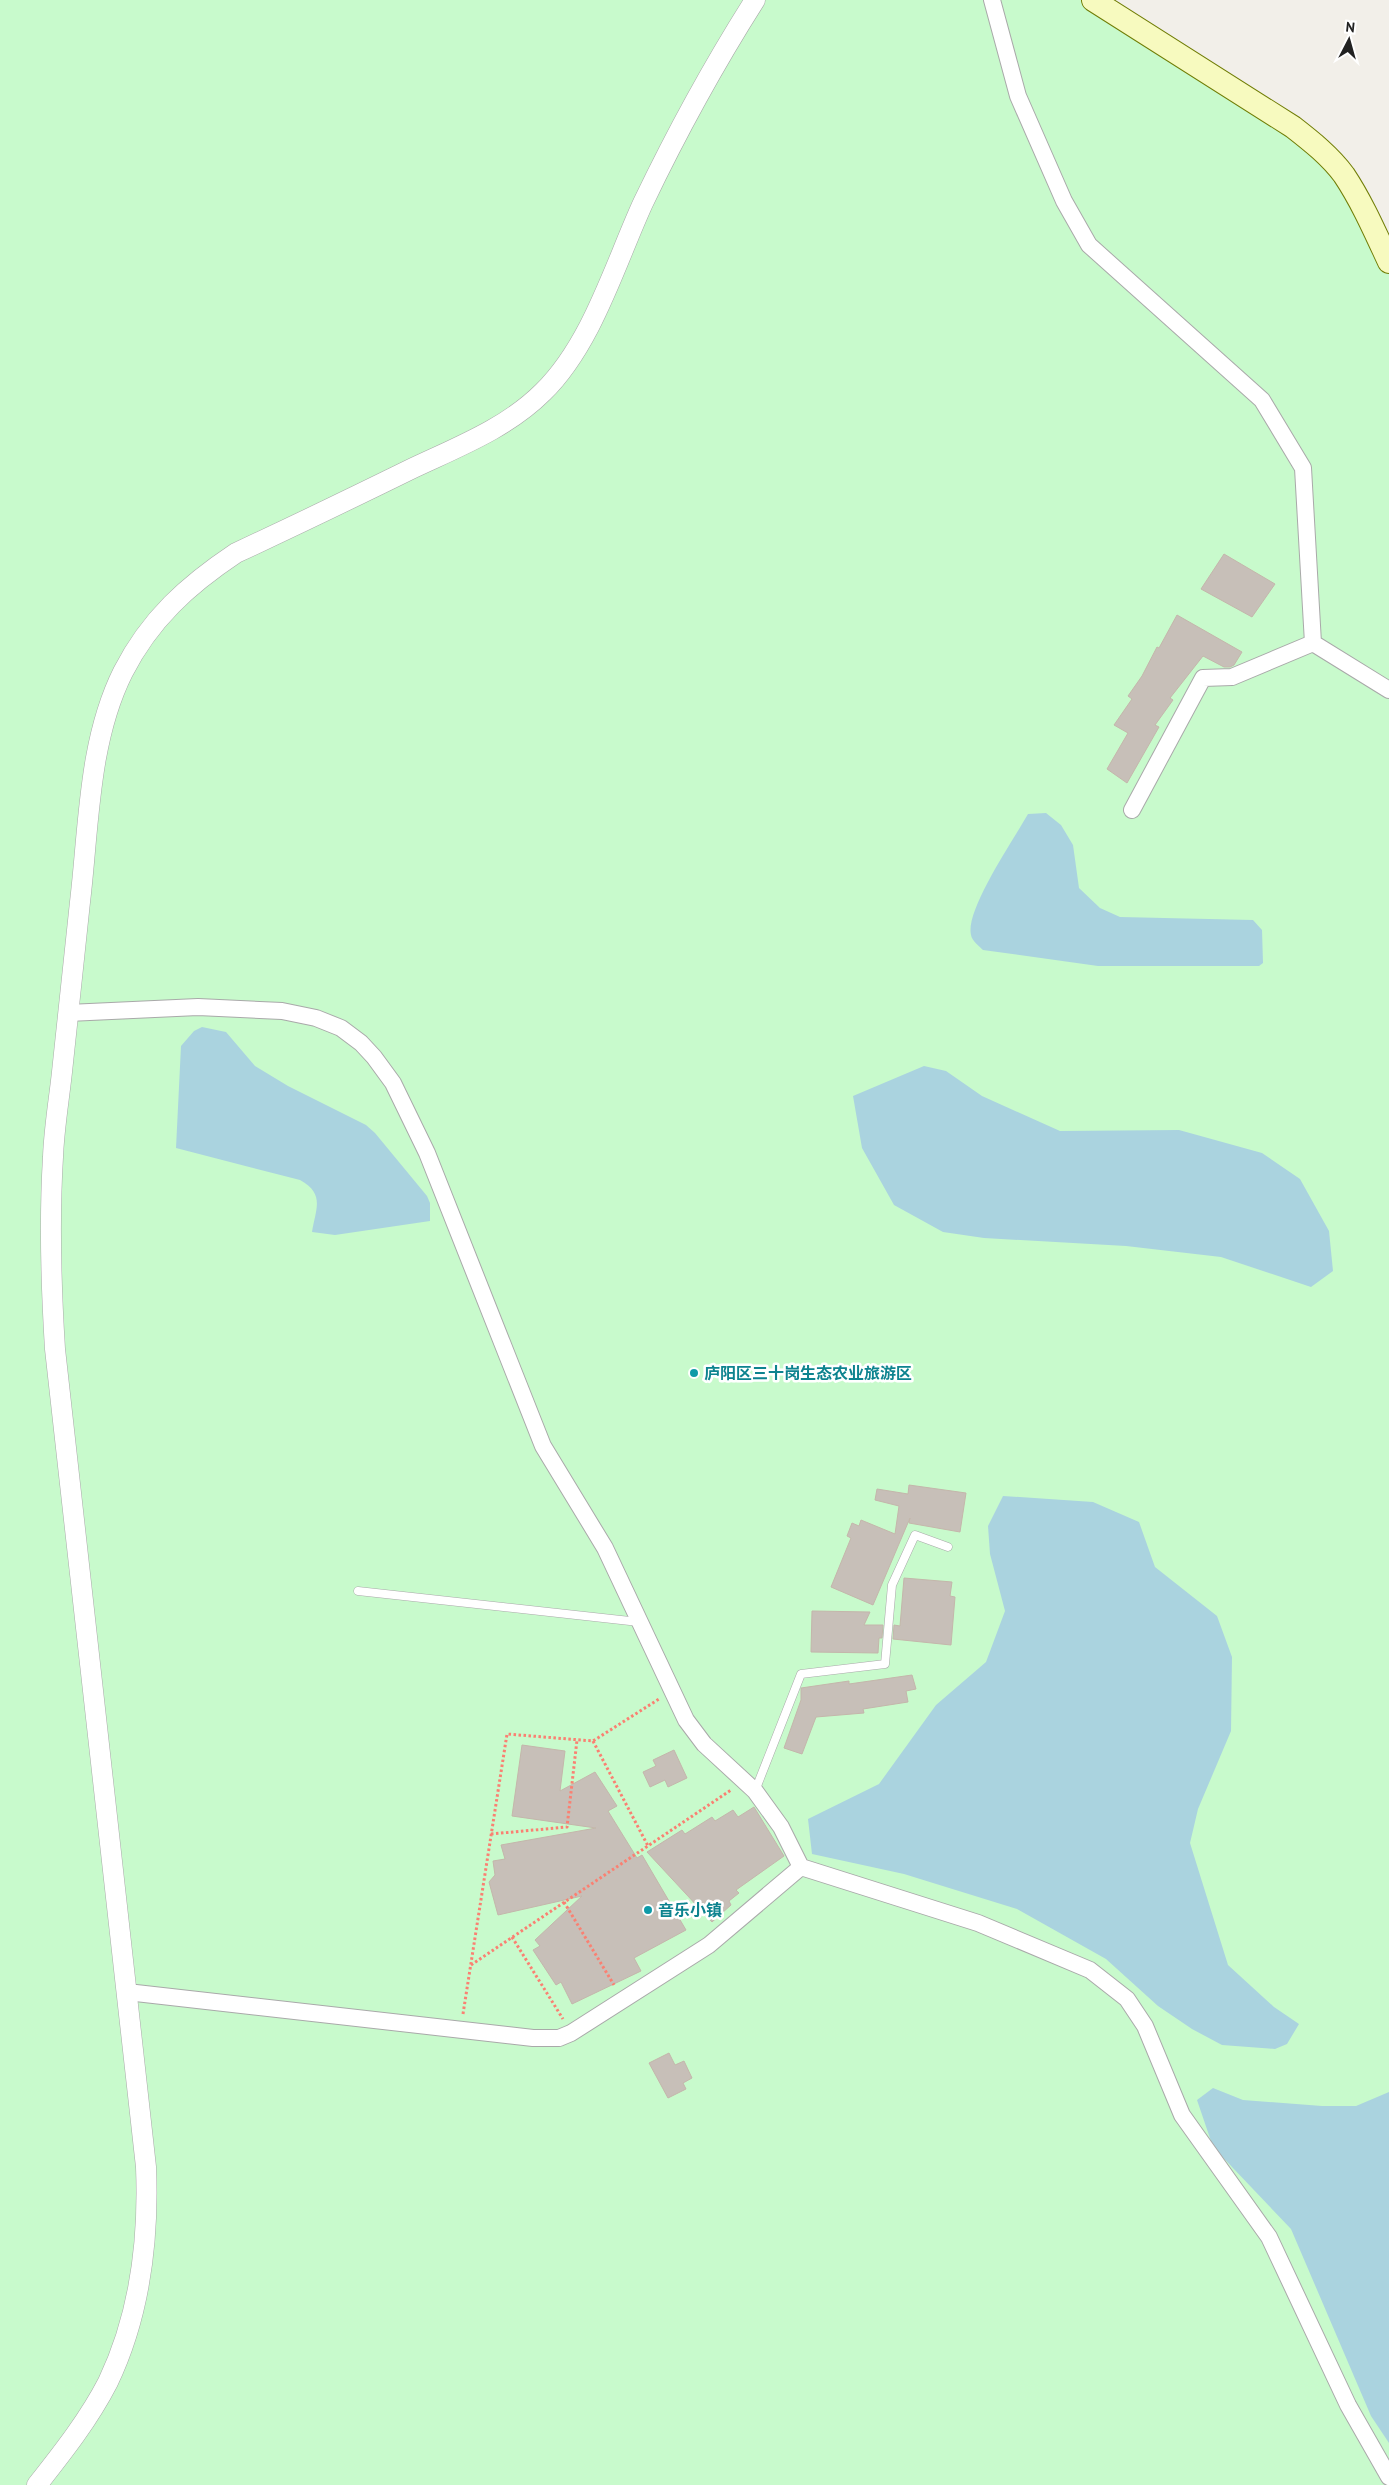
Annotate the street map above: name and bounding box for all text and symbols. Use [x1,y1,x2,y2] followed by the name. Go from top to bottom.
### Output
[1324,15,1374,65] north arrow
[1345,18,1356,37] text: N
[704,1363,912,1383] place label: 庐阳区三十岗生态农业旅游区
[688,1367,700,1379] marker: 庐阳区三十岗生态农业旅游区
[658,1900,722,1920] place label: 音乐小镇
[642,1904,654,1916] marker: 音乐小镇

